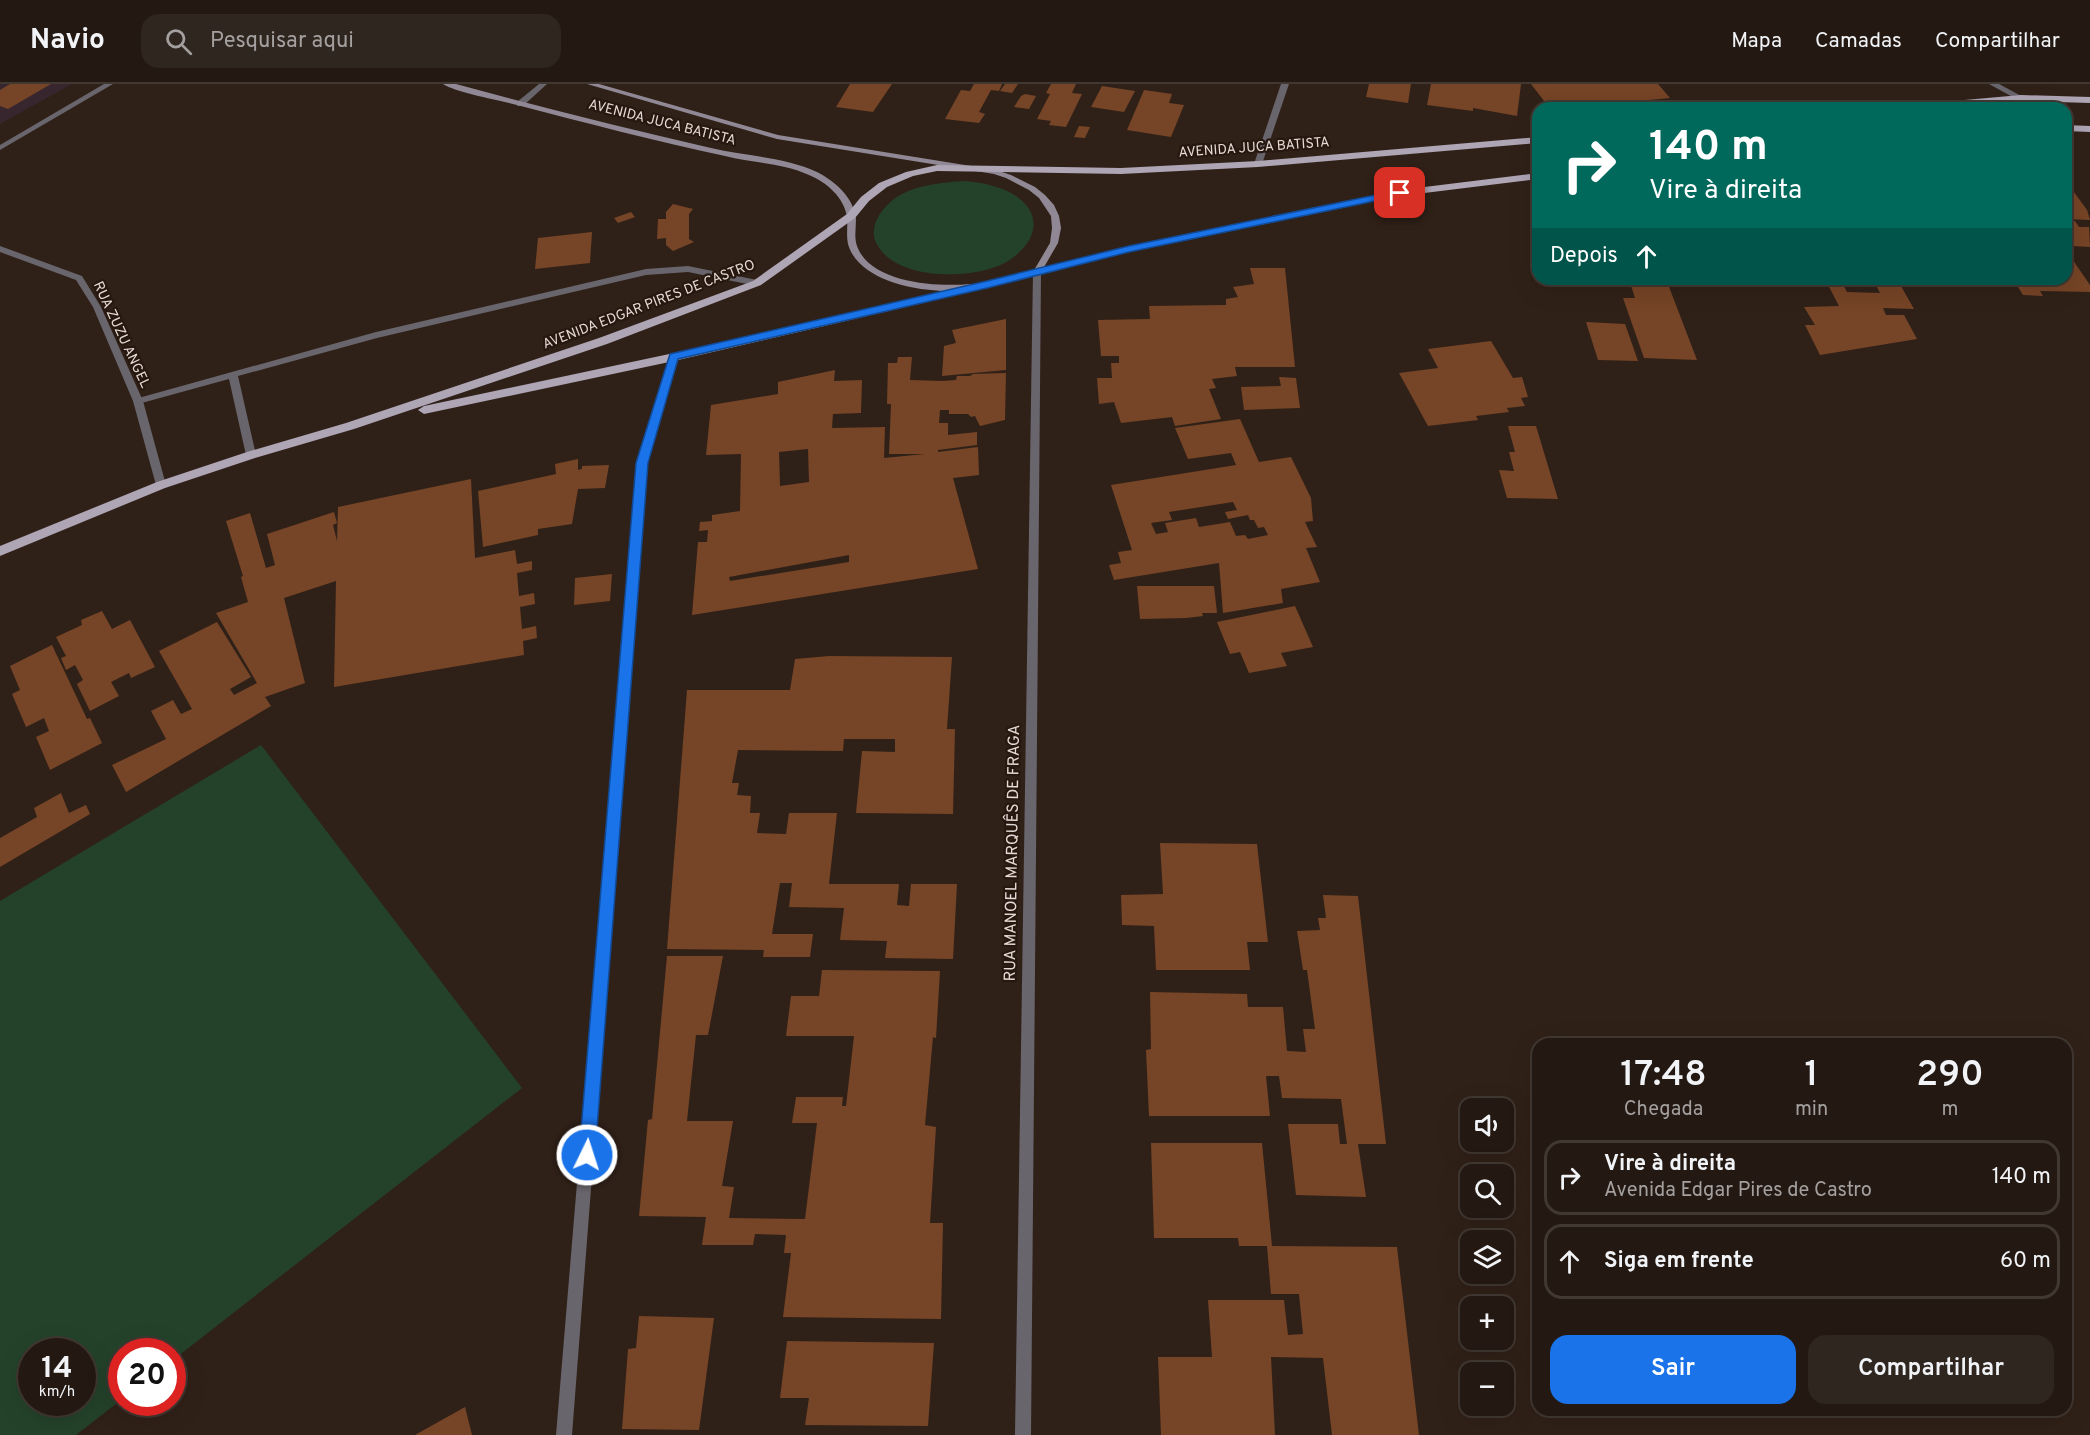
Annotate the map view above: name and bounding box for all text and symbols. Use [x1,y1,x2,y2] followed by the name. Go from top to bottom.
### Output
[141,14,561,68] search box
[30,23,105,59] text: Navio
[162,25,195,58] icon: search
[210,28,354,55] text: Pesquisar aqui
[1731,28,1782,55] text: Mapa
[1815,28,1902,55] text: Camadas
[1935,28,2060,55] text: Compartilhar
[586,96,738,150] street label: AVENIDA JUCA BATISTA
[1649,122,1768,175] text: 140 m
[1550,126,1628,204] icon: right
[1178,134,1330,162] street label: AVENIDA JUCA BATISTA
[1374,167,1425,218] pin
[1649,174,1802,208] text: Vire à direita
[1383,176,1416,209] icon: arrive
[1630,240,1663,273] icon: ahead
[1550,243,1618,270] text: Depois
[540,257,758,353] street label: AVENIDA EDGAR PIRES DE CASTRO
[89,279,153,391] street label: RUA ZUZU ANGEL
[999,724,1025,982] street label: RUA MANOEL MARQUÊS DE FRAGA
[1620,1053,1707,1099] text: 17:48
[1804,1053,1819,1099] text: 1
[1916,1053,1984,1099] text: 290
[1624,1097,1703,1123] text: Chegada
[1795,1097,1828,1123] text: min
[1942,1097,1959,1123] text: m
[1460,1098,1514,1416] map controls
[1460,1098,1514,1152] button: sound
[555,1123,619,1187] position arrow
[1604,1151,1736,1178] text: Vire à direita
[1553,1161,1586,1194] icon: right
[1460,1164,1514,1218] button: search
[1992,1164,2051,1191] text: 140 m
[1604,1178,1872,1204] text: Avenida Edgar Pires de Castro
[1460,1230,1514,1284] button: layers
[1553,1245,1586,1278] icon: ahead
[1604,1248,1754,1275] text: Siga em frente
[2000,1248,2051,1275] text: 60 m
[1460,1296,1514,1350] button: +
[1550,1335,1796,1404] button: Sair
[1808,1335,2054,1404] button: Compartilhar
[108,1338,186,1416] speed limit sign: 20
[41,1351,73,1388] text: 14
[1460,1362,1514,1416] button: −
[39,1383,75,1402] text: km/h

